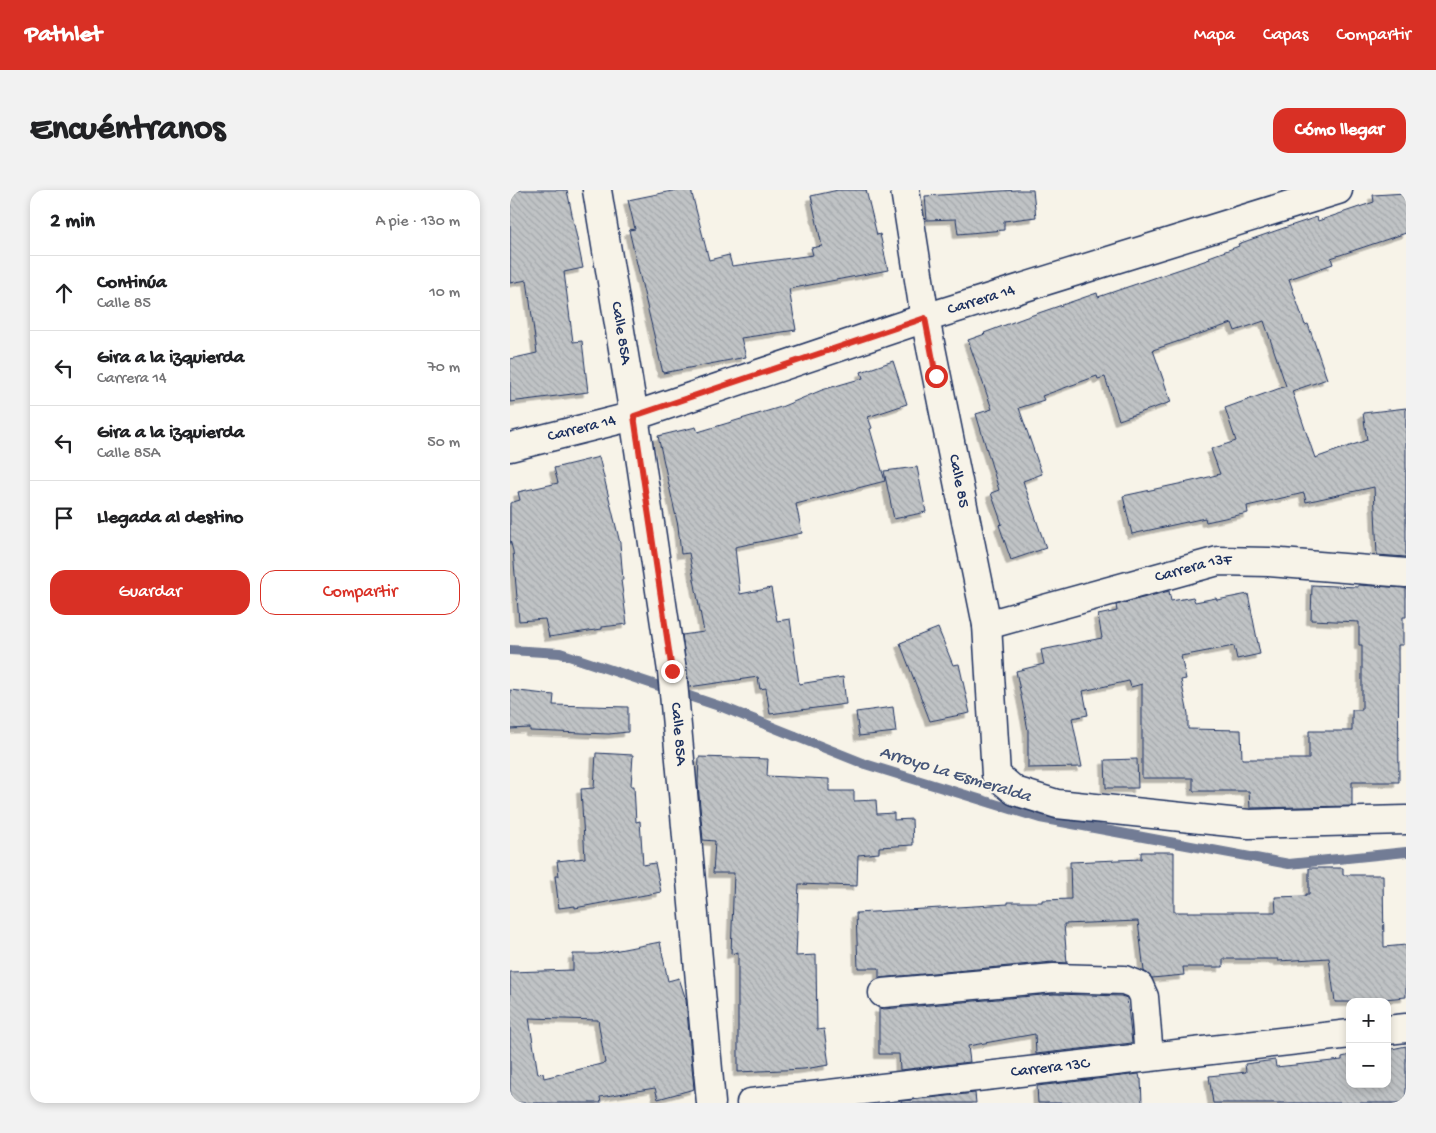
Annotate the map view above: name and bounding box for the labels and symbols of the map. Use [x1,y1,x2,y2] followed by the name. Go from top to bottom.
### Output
[945,281,1018,320] street label: Carrera 14
[606,300,635,367] street label: Calle 85A
[925,365,948,388] route start
[546,411,618,447] street label: Carrera 14
[943,453,973,509] street label: Calle 85
[1153,551,1233,587] street label: Carrera 13F
[661,660,684,683] route end
[665,702,690,768] street label: Calle 85A
[877,742,1034,808] water label: Arroyo La Esmeralda
[1010,1054,1092,1083] street label: Carrera 13C

